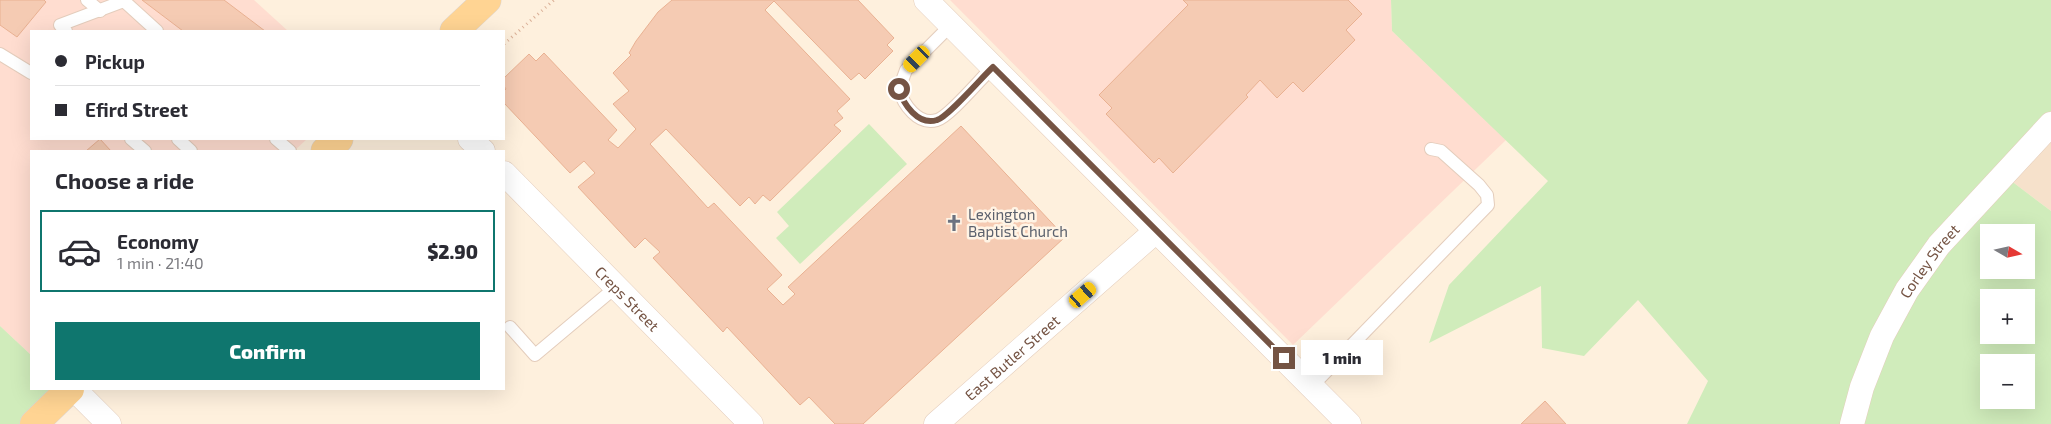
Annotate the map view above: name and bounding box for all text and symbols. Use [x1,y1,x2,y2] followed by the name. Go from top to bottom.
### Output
[901,43,932,75] car
[85,50,145,73] text: Pickup
[888,78,910,100] route start
[85,98,188,121] text: Efird Street
[55,167,194,193] text: Choose a ride
[968,205,1068,240] place label: Lexington Baptist Church
[944,213,964,233] church icon: Lexington Baptist Church
[1895,220,1963,301] street label: Corley Street
[1980,224,2035,279] north arrow
[1980,224,2035,409] map controls
[57,229,102,274] icon: car
[117,230,199,253] text: Economy
[427,240,478,263] text: $2.90
[117,253,204,272] text: 1 min · 21:40
[592,262,663,335] street label: Creps Street
[1066,279,1099,311] car
[1980,289,2035,344] button: +
[961,311,1063,404] street label: East Butler Street
[55,322,480,380] button: Confirm
[1302,340,1384,376] callout: 1 min
[1273,347,1295,369] route end
[1322,348,1362,367] text: 1 min
[1980,354,2035,409] button: −

